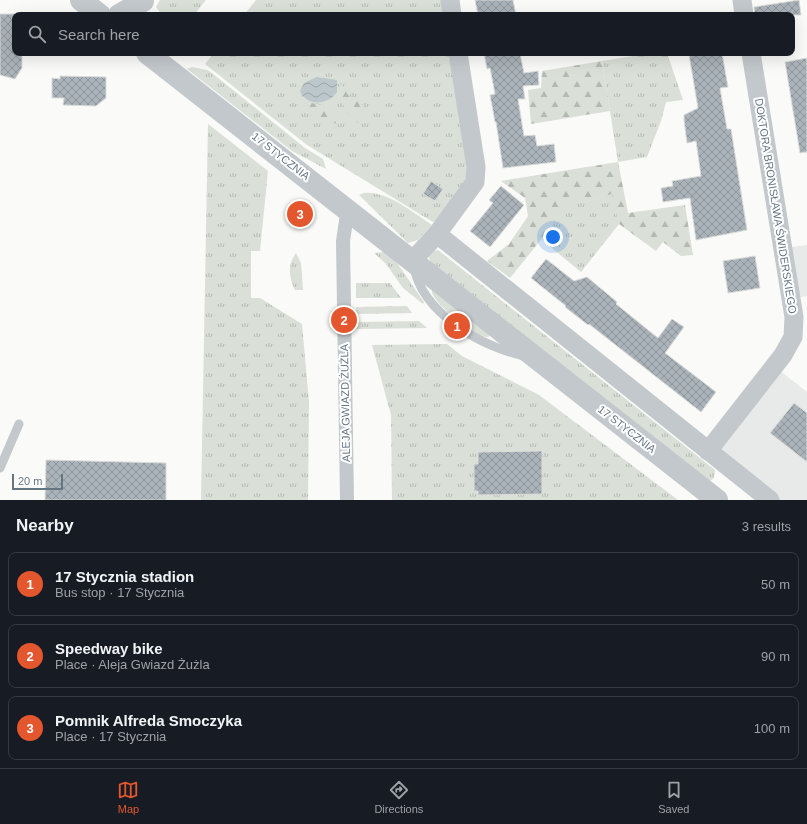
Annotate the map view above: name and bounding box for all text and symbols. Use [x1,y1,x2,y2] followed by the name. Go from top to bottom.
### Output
[12,12,795,56] search box
[26,23,48,45] icon: search
[58,26,140,43] text: Search here
[753,97,799,315] street label: DOKTORA BRONISŁAWA ŚWIDERSKIEGO
[250,130,313,183] street label: 17 STYCZNIA
[287,199,313,229] pin: 3
[543,227,563,247] your location
[331,305,357,335] pin: 2
[444,311,470,341] pin: 1
[338,343,352,462] street label: ALEJA GWIAZD ŻUŻLA
[596,403,659,456] street label: 17 STYCZNIA
[12,472,63,491] scale bar
[18,475,42,487] text: 20 m
[16,516,74,535] text: Nearby
[742,519,791,534] text: 3 results
[55,568,194,585] text: 17 Stycznia stadion
[26,577,34,592] text: 1
[761,577,790,592] text: 50 m
[55,585,184,600] text: Bus stop · 17 Stycznia
[55,640,163,657] text: Speedway bike
[26,649,34,664] text: 2
[761,649,790,664] text: 90 m
[55,657,210,672] text: Place · Aleja Gwiazd Żużla
[55,712,242,729] text: Pomnik Alfreda Smoczyka
[26,721,34,736] text: 3
[754,721,790,736] text: 100 m
[55,729,166,744] text: Place · 17 Stycznia
[117,779,139,815] tab: Map
[374,779,423,815] tab: Directions
[658,779,689,815] tab: Saved

